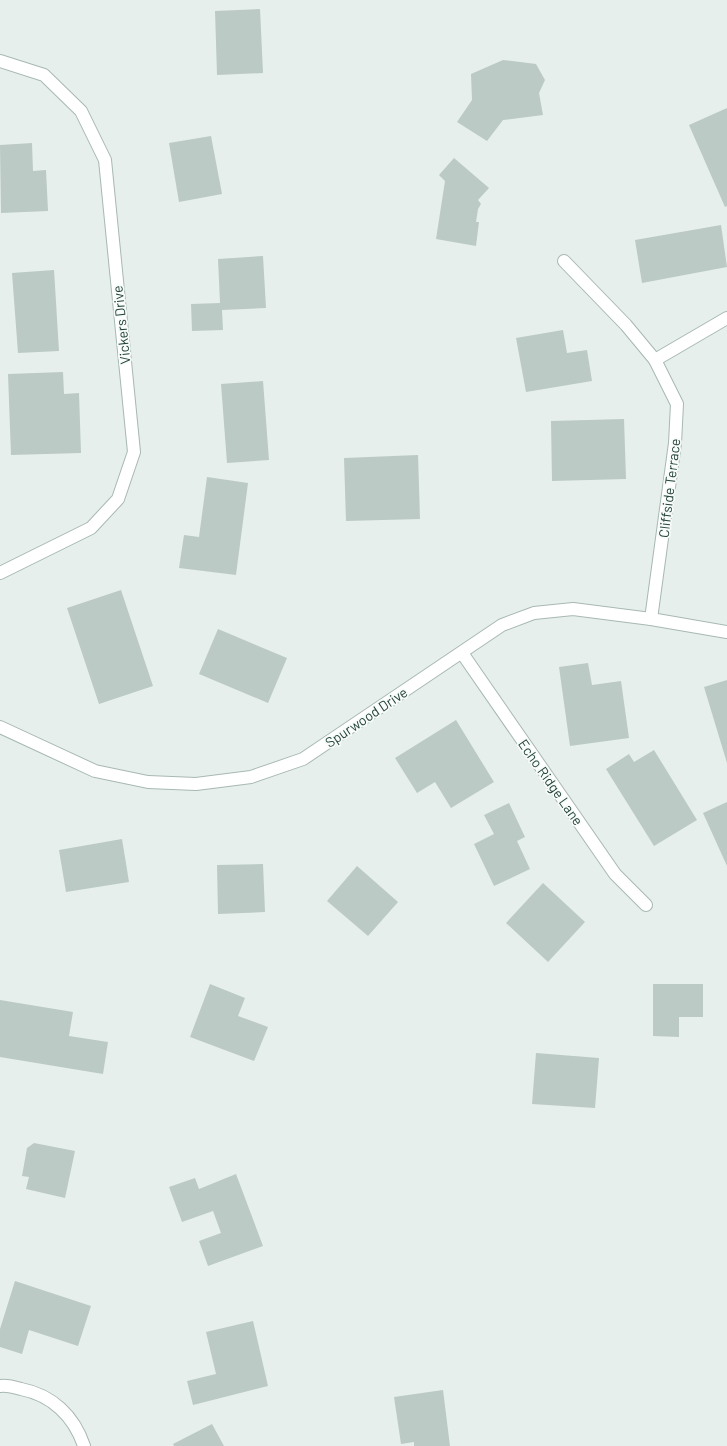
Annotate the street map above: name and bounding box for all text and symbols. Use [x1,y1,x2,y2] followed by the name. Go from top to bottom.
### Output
[108,285,134,365] street label: Vickers Drive
[654,437,684,539] street label: Cliffside Terrace
[322,683,410,751] street label: Spurwood Drive
[515,736,587,828] street label: Echo Ridge Lane

